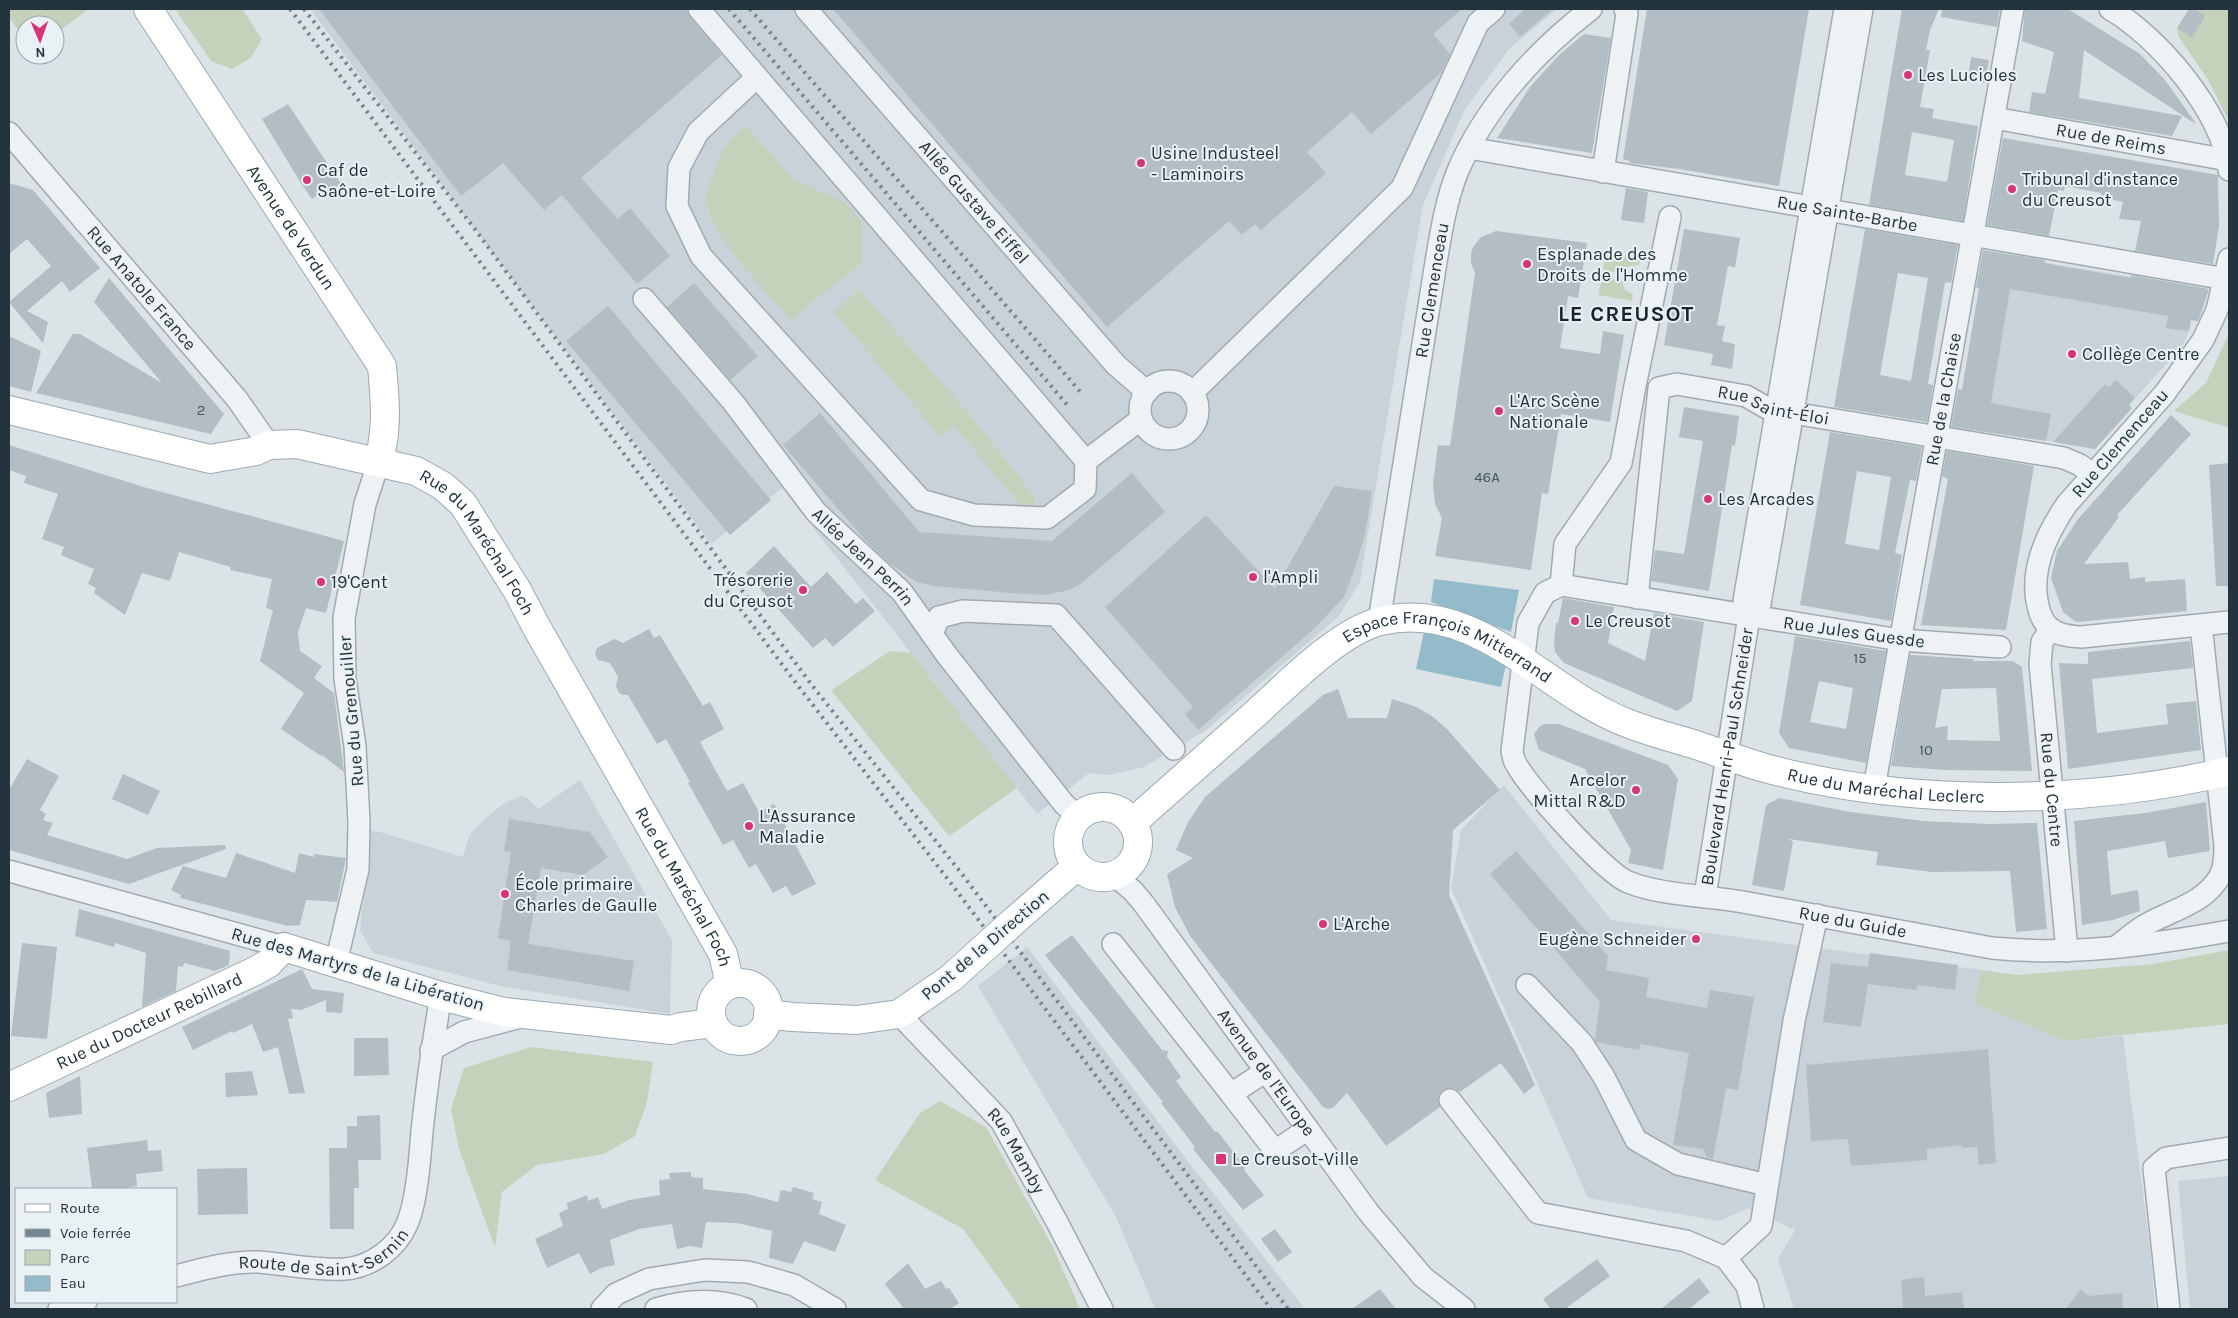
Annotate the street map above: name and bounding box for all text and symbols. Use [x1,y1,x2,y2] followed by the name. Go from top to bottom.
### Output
[15,15,65,65] north arrow
[35,44,46,61] text: N
[1918,64,2017,86] place label: Les Lucioles
[1902,69,1914,81] marker: Les Lucioles
[2054,118,2168,160] street label: Rue de Reims
[914,136,1034,268] street label: Allée Gustave Eiffel
[1151,142,1279,185] place label: Usine Industeel - Laminoirs
[1135,157,1147,169] marker: Usine Industeel - Laminoirs
[317,159,436,202] place label: Caf de Saône-et-Loire
[242,160,340,294] street label: Avenue de Verdun
[2022,168,2178,211] place label: Tribunal d'instance du Creusot
[301,174,313,186] marker: Caf de Saône-et-Loire
[2006,183,2018,195] marker: Tribunal d'instance du Creusot
[1775,191,1919,236] street label: Rue Sainte-Barbe
[1410,220,1454,360] street label: Rue Clemenceau
[82,221,201,355] street label: Rue Anatole France
[1537,243,1688,286] place label: Esplanade des Droits de l'Homme
[1521,258,1533,270] marker: Esplanade des Droits de l'Homme
[1558,301,1694,327] district label: LE CREUSOT
[1921,331,1966,467] street label: Rue de la Chaise
[2082,343,2200,365] place label: Collège Centre
[2066,348,2078,360] marker: Collège Centre
[1716,380,1831,430] street label: Rue Saint-Éloi
[2067,384,2173,502] street label: Rue Clemenceau
[1509,390,1600,433] place label: L'Arc Scène Nationale
[197,401,205,419] house number: 2
[1493,405,1505,417] marker: L'Arc Scène Nationale
[416,464,539,619] street label: Rue du Maréchal Foch
[1474,468,1500,486] house number: 46A
[1718,488,1815,510] place label: Les Arcades
[1702,493,1714,505] marker: Les Arcades
[807,503,919,610] street label: Allée Jean Perrin
[1263,566,1319,588] place label: l'Ampli
[703,569,793,612] place label: Trésorerie du Creusot
[331,571,388,593] place label: 19'Cent
[1247,571,1259,583] marker: l'Ampli
[315,576,327,588] marker: 19'Cent
[797,584,809,596] marker: Trésorerie du Creusot
[1338,606,1556,688] street label: Espace François Mitterrand
[1585,610,1671,632] place label: Le Creusot
[1782,611,1926,653] street label: Rue Jules Guesde
[1569,615,1581,627] marker: Le Creusot
[1696,626,1758,887] street label: Boulevard Henri-Paul Schneider
[333,634,369,787] street label: Rue du Grenouiller
[1853,649,1867,667] house number: 15
[2035,731,2068,848] street label: Rue du Centre
[1919,741,1933,759] house number: 10
[1785,763,1985,808] street label: Rue du Maréchal Leclerc
[1533,769,1626,812] place label: Arcelor Mittal R&D
[1630,784,1642,796] marker: Arcelor Mittal R&D
[630,803,737,969] street label: Rue du Maréchal Foch
[759,805,856,848] place label: L'Assurance Maladie
[743,820,755,832] marker: L'Assurance Maladie
[515,872,657,916] place label: École primaire Charles de Gaulle
[917,885,1053,1005] street label: Pont de la Direction
[499,888,511,900] marker: École primaire Charles de Gaulle
[1797,901,1908,943] street label: Rue du Guide
[1333,913,1390,935] place label: L'Arche
[1317,918,1329,930] marker: L'Arche
[229,922,487,1016] street label: Rue des Martyrs de la Libération
[1538,928,1686,950] place label: Eugène Schneider
[1690,933,1702,945] marker: Eugène Schneider
[52,968,246,1074] street label: Rue du Docteur Rebillard
[1213,1004,1320,1140] street label: Avenue de l'Europe
[983,1102,1050,1198] street label: Rue Mamby
[1232,1148,1359,1170] place label: Le Creusot-Ville
[1214,1152,1228,1166] marker: Le Creusot-Ville
[15,1188,178,1303] legend
[60,1199,100,1217] text: Route
[60,1224,131,1242] text: Voie ferrée
[238,1224,413,1280] street label: Route de Saint-Sernin
[60,1249,90,1267] text: Parc
[60,1274,86,1292] text: Eau

